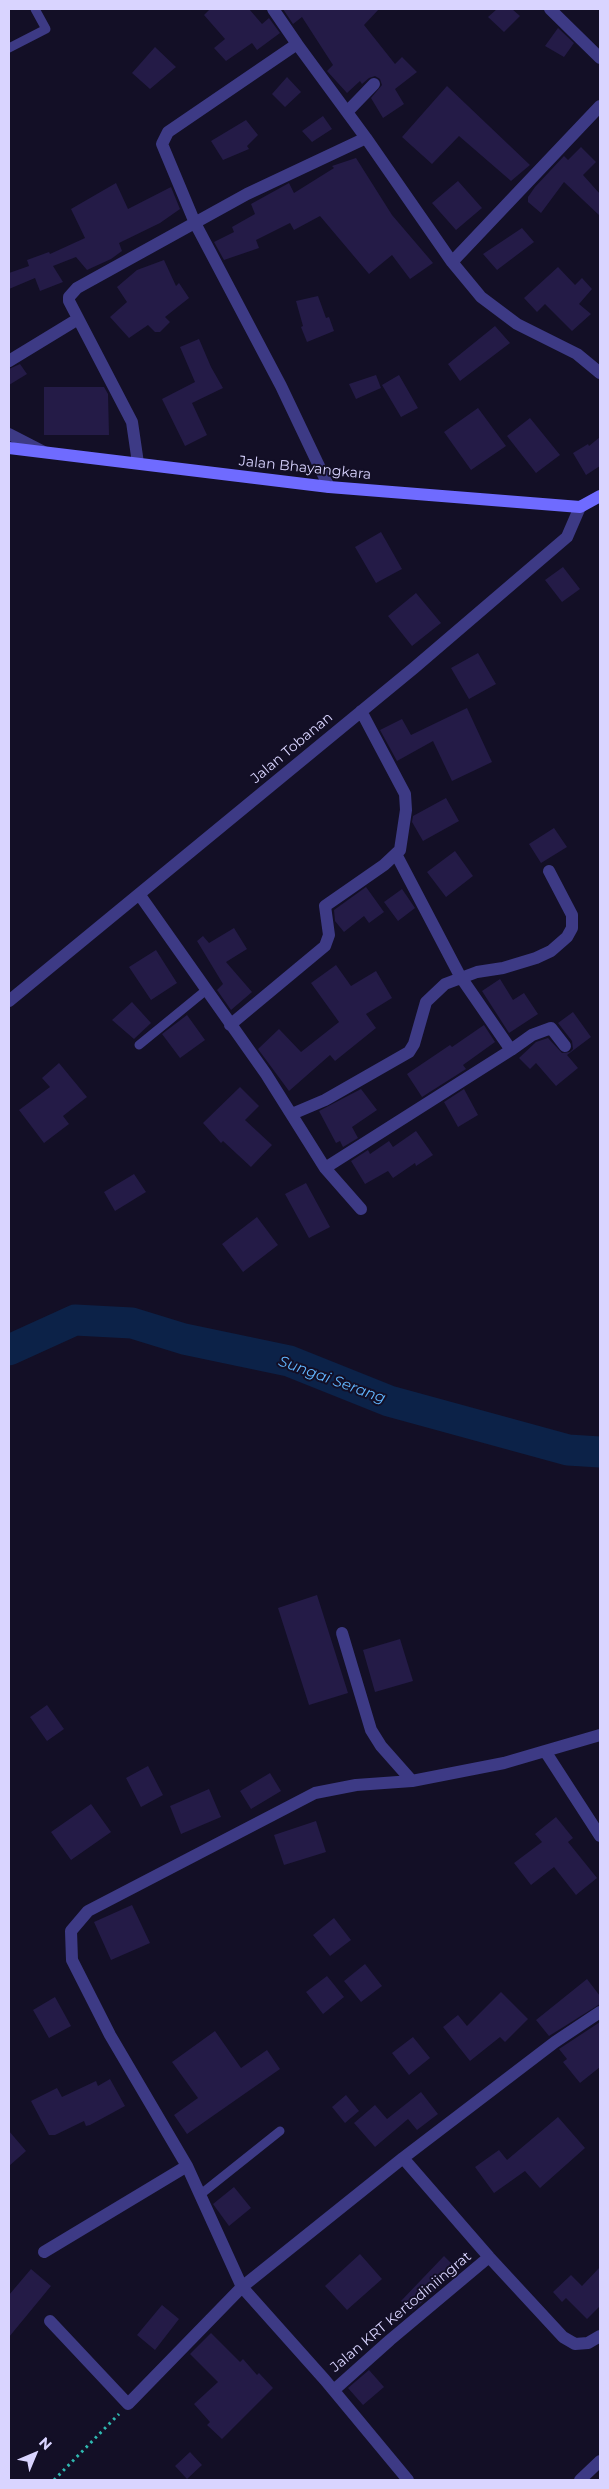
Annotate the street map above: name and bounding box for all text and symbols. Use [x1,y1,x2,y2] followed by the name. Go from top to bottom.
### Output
[238,453,372,483] street label: Jalan Bhayangkara
[248,709,336,787] street label: Jalan Tobanan
[276,1352,388,1408] water label: Sungai Serang
[327,2248,475,2376] street label: Jalan KRT Kertodiniingrat
[10,2429,60,2479] north arrow
[35,2433,56,2454] text: N

